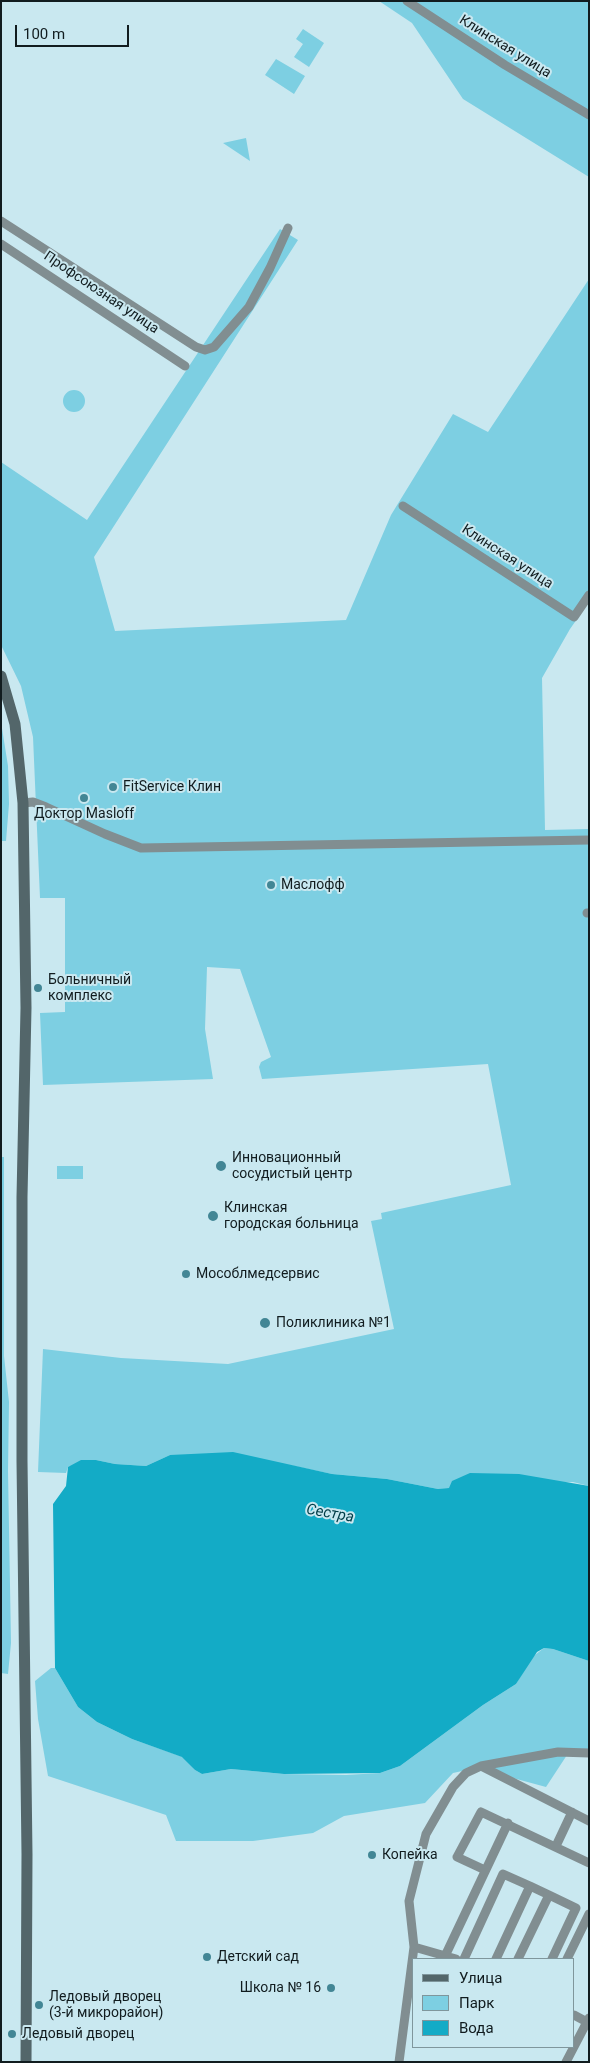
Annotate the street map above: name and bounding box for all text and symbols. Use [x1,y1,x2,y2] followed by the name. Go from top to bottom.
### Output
[456,12,554,82] street label: Клинская улица
[18,15,131,47] scale bar
[23,25,65,43] text: 100 m
[40,248,162,338] street label: Профсоюзная улица
[458,521,556,593] street label: Клинская улица
[123,779,221,795] place label: FitService Клин
[107,781,119,793] marker: FitService Клин
[78,792,90,804] marker: Доктор Masloff
[34,806,134,822] place label: Доктор Masloff
[281,877,345,893] place label: Маслофф
[265,879,277,891] marker: Маслофф
[48,972,131,1004] place label: Больничный комплекс
[32,982,44,994] marker: Больничный комплекс
[232,1150,352,1182] place label: Инновационный сосудистый центр
[214,1159,228,1173] marker: Инновационный сосудистый центр
[224,1200,359,1232] place label: Клинская городская больница
[206,1209,220,1223] marker: Клинская городская больница
[196,1266,320,1282] place label: Мособлмедсервис
[180,1268,192,1280] marker: Мособлмедсервис
[276,1315,391,1331] place label: Поликлиника №1
[258,1316,272,1330] marker: Поликлиника №1
[305,1501,355,1527] water label: Сестра
[382,1847,438,1863] place label: Копейка
[366,1849,378,1861] marker: Копейка
[217,1949,299,1965] place label: Детский сад
[201,1951,213,1963] marker: Детский сад
[412,1958,575,2048] legend
[459,1969,502,1987] text: Улица
[240,1980,321,1996] place label: Школа № 16
[325,1982,337,1994] marker: Школа № 16
[49,1989,163,2021] place label: Ледовый дворец (3-й микрорайон)
[459,1994,494,2012] text: Парк
[33,1999,45,2011] marker: Ледовый дворец (3-й микрорайон)
[459,2019,494,2037] text: Вода
[22,2026,134,2042] place label: Ледовый дворец
[6,2028,18,2040] marker: Ледовый дворец

